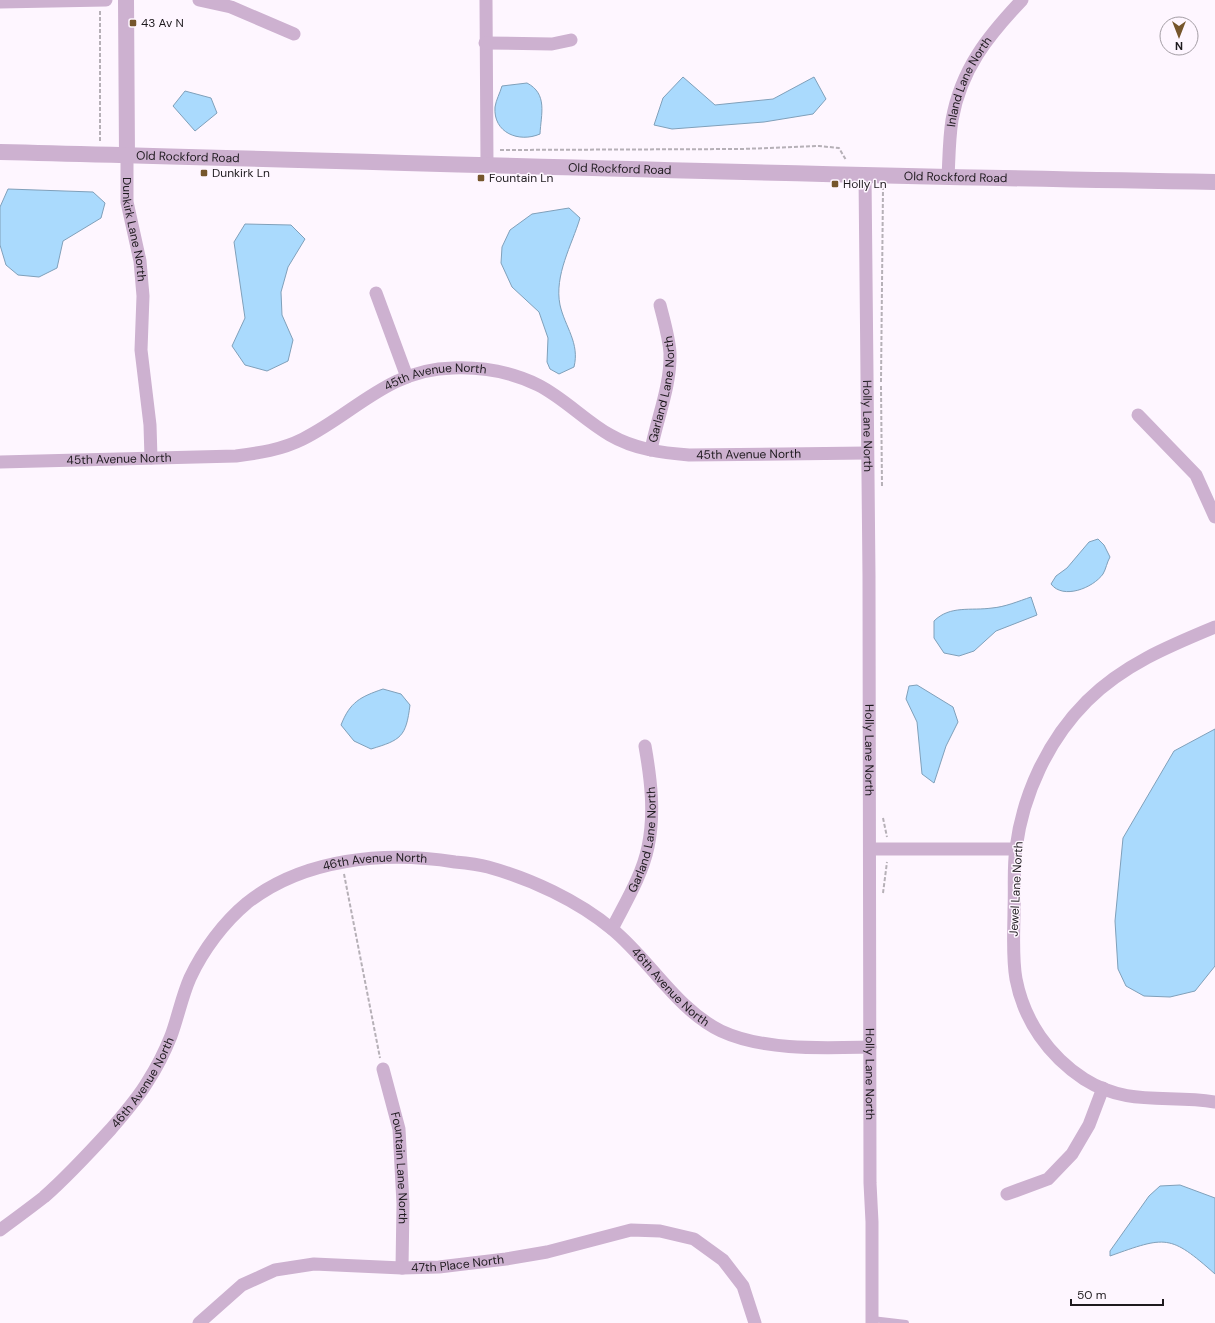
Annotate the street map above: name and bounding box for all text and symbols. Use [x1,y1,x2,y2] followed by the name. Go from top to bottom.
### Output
[141,15,184,31] place label: 43 Av N
[1159,16,1199,56] north arrow
[128,18,138,28] marker: 43 Av N
[943,33,995,128] street label: Inland Lane North
[1175,39,1183,53] text: N
[136,148,240,166] street label: Old Rockford Road
[568,159,672,178] street label: Old Rockford Road
[212,165,270,181] place label: Dunkirk Ln
[199,168,209,178] marker: Dunkirk Ln
[904,168,1008,186] street label: Old Rockford Road
[489,170,554,186] place label: Fountain Ln
[476,173,486,183] marker: Fountain Ln
[843,176,887,192] place label: Holly Ln
[119,177,150,282] street label: Dunkirk Lane North
[830,179,840,189] marker: Holly Ln
[645,335,678,444] street label: Garland Lane North
[381,360,488,394] street label: 45th Avenue North
[859,380,876,472] street label: Holly Lane North
[696,446,801,463] street label: 45th Avenue North
[66,450,172,468] street label: 45th Avenue North
[861,704,877,796] street label: Holly Lane North
[624,786,660,895] street label: Garland Lane North
[1006,841,1026,937] street label: Jewel Lane North
[321,849,428,874] street label: 46th Avenue North
[628,944,712,1030] street label: 46th Avenue North
[862,1028,878,1120] street label: Holly Lane North
[107,1035,178,1131] street label: 46th Avenue North
[387,1110,411,1224] street label: Fountain Lane North
[411,1251,505,1276] street label: 47th Place North
[1071,1281,1163,1307] scale bar
[1077,1287,1106,1303] text: 50 m

